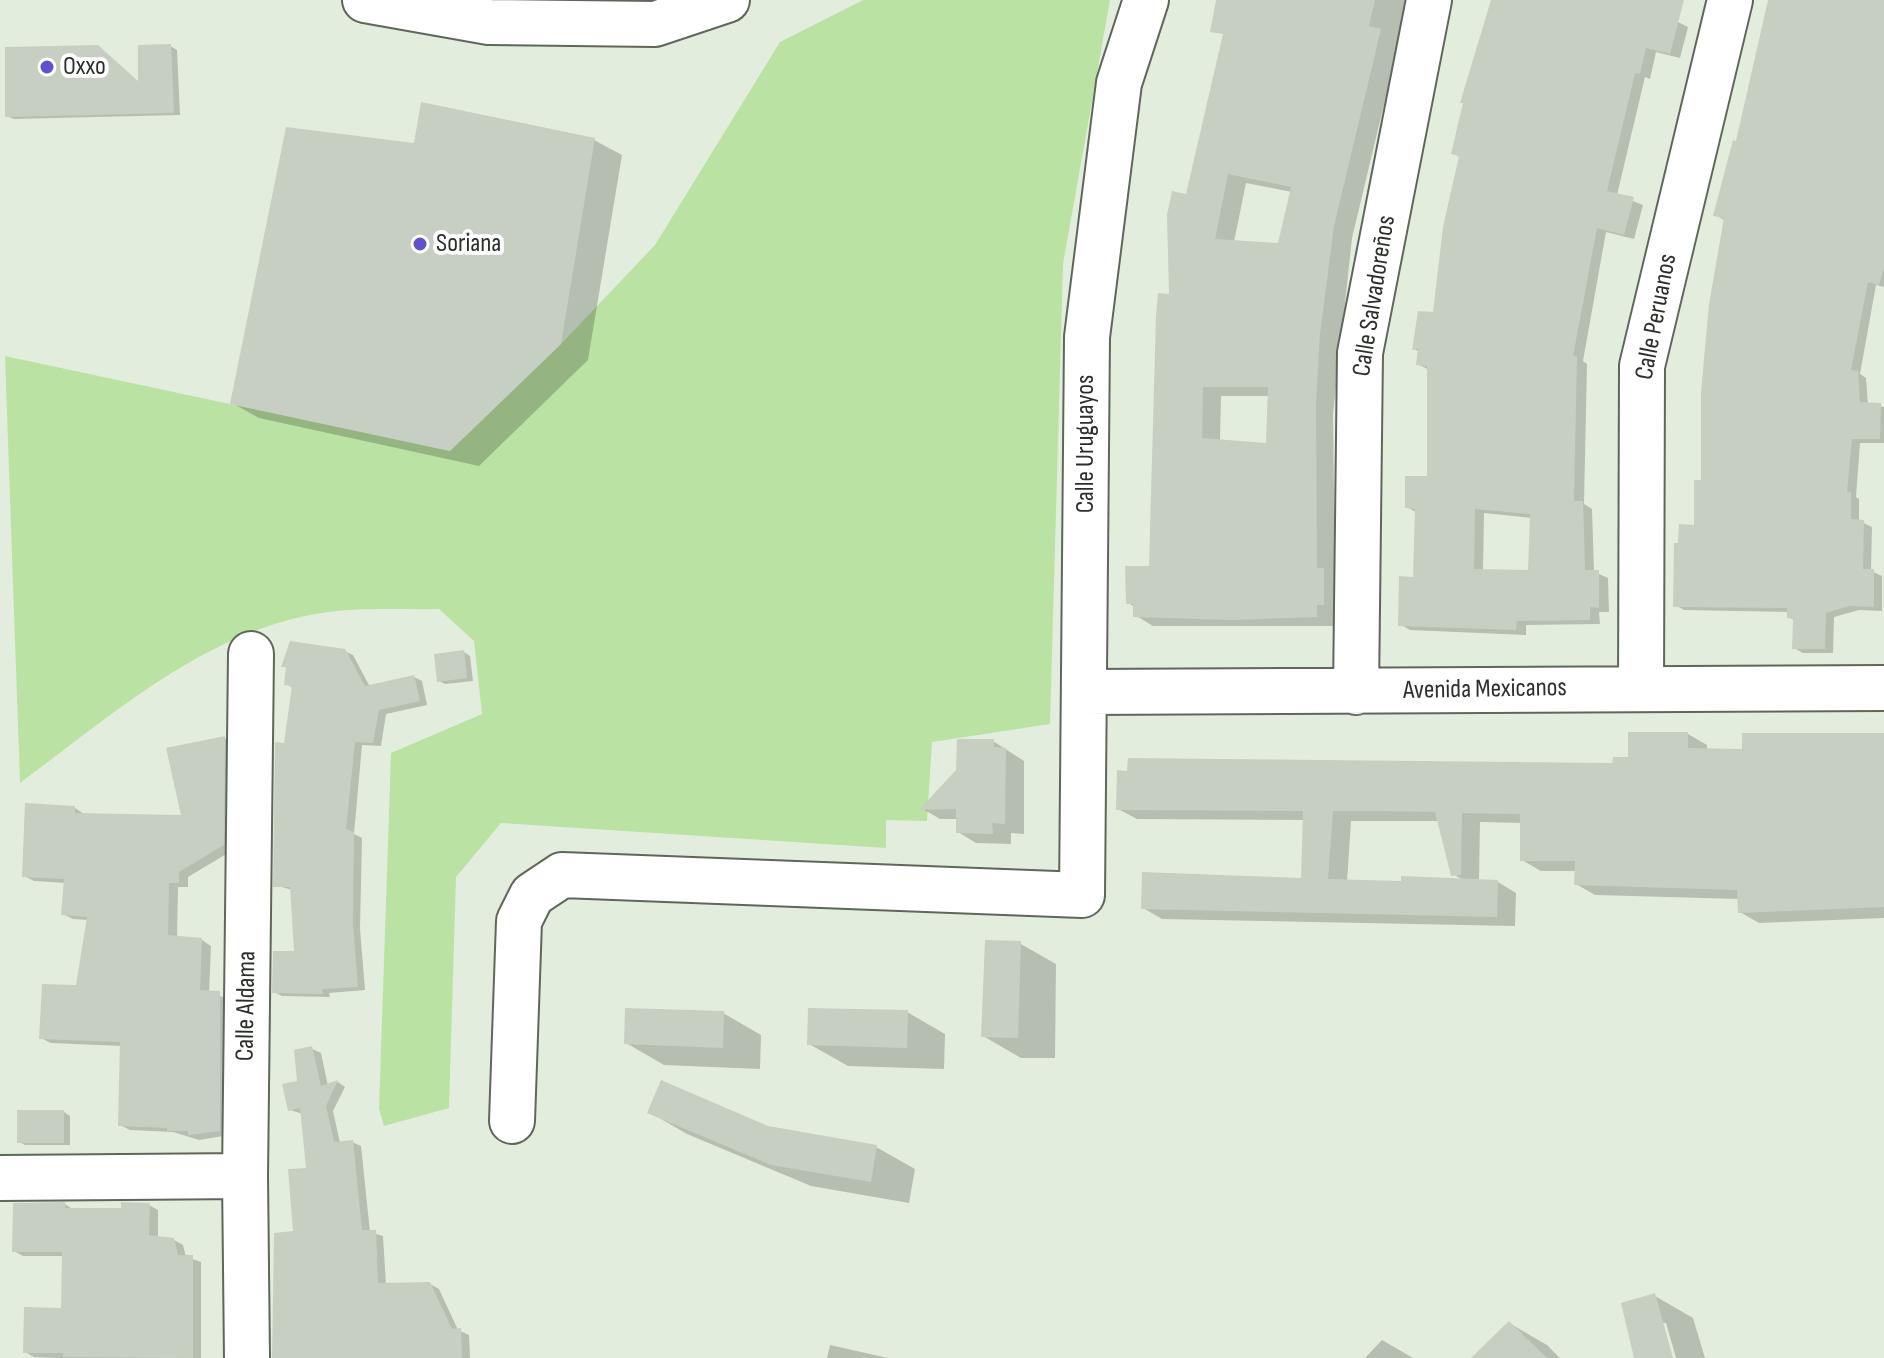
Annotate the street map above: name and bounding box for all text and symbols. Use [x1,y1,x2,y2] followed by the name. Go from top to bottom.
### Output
[63,51,106,83] place label: Oxxo
[38,58,56,76] marker: Oxxo
[1347,213,1403,379] street label: Calle Salvadoreños
[436,228,501,260] place label: Soriana
[411,235,429,253] marker: Soriana
[1630,251,1684,383] street label: Calle Peruanos
[1070,375,1102,513] street label: Calle Uruguayos
[1403,673,1567,707] street label: Avenida Mexicanos
[230,951,264,1061] street label: Calle Aldama

